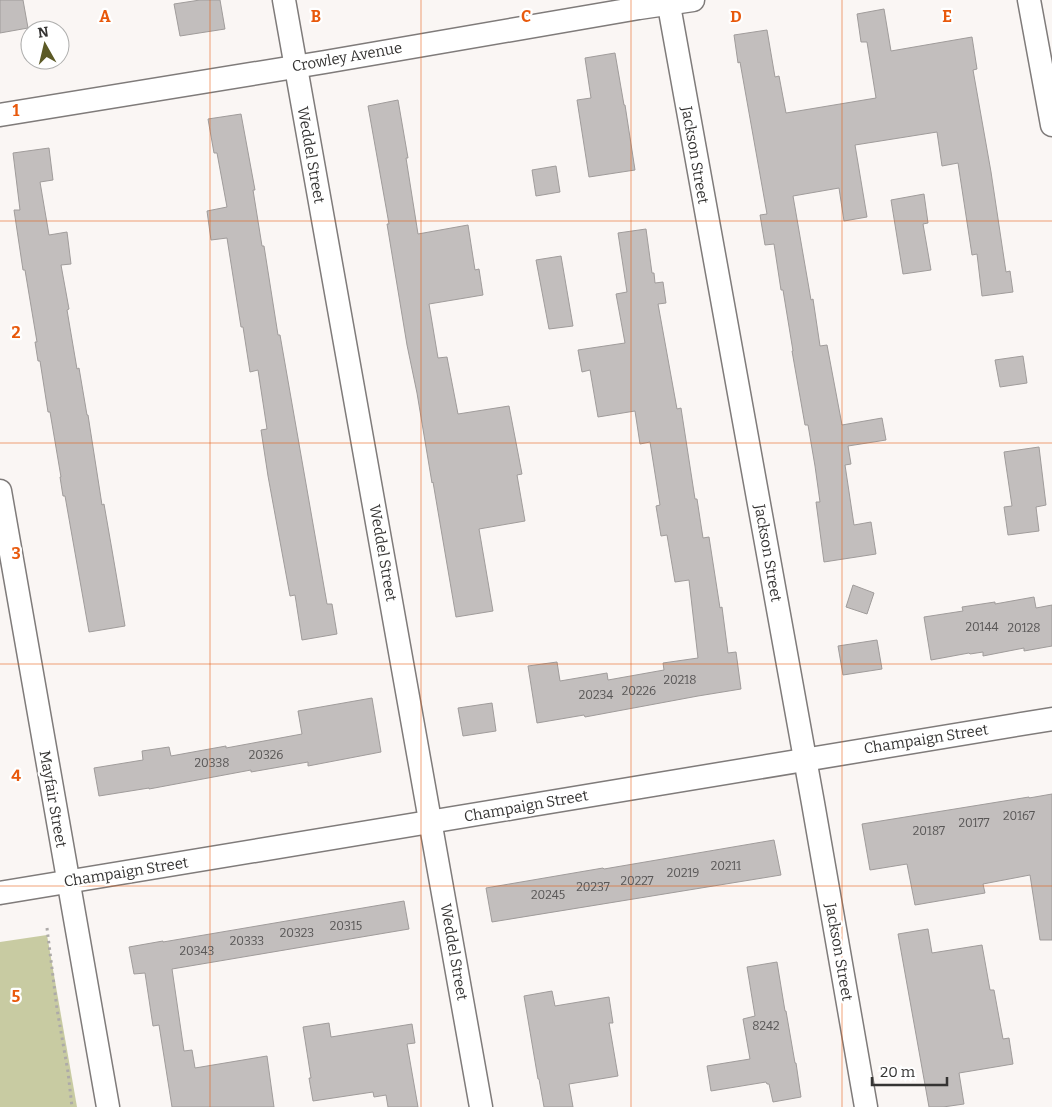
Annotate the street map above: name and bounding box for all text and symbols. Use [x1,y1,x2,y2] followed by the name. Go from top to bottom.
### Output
[99,7,111,26] text: A
[311,7,321,26] text: B
[521,7,531,26] text: C
[730,7,742,26] text: D
[942,7,952,26] text: E
[20,20,70,70] north arrow
[37,23,50,42] text: N
[290,38,404,76] street label: Crowley Avenue
[13,101,20,120] text: 1
[677,104,713,206] street label: Jackson Street
[294,105,328,205] street label: Weddel Street
[11,323,21,342] text: 2
[750,502,786,604] street label: Jackson Street
[366,503,400,603] street label: Weddel Street
[11,544,21,563] text: 3
[965,620,999,634] house number: 20144
[1008,621,1040,635] house number: 20128
[664,673,696,687] house number: 20218
[622,684,656,698] house number: 20226
[579,688,613,702] house number: 20234
[862,720,990,758] street label: Champaign Street
[249,748,283,762] house number: 20326
[36,749,71,850] street label: Mayfair Street
[195,756,229,770] house number: 20338
[11,766,21,785] text: 4
[463,786,590,826] street label: Champaign Street
[1003,809,1035,823] house number: 20167
[958,816,990,830] house number: 20177
[913,824,945,838] house number: 20187
[62,853,190,891] street label: Champaign Street
[711,859,741,873] house number: 20211
[667,866,699,880] house number: 20219
[620,874,654,888] house number: 20227
[576,880,610,894] house number: 20237
[531,888,565,902] house number: 20245
[821,901,857,1003] street label: Jackson Street
[437,902,471,1002] street label: Weddel Street
[330,919,362,933] house number: 20315
[280,926,314,940] house number: 20323
[230,934,264,948] house number: 20333
[180,944,215,958] house number: 20343
[12,987,21,1006] text: 5
[752,1019,780,1033] house number: 8242
[872,1054,947,1086] scale bar
[880,1063,916,1081] text: 20 m

